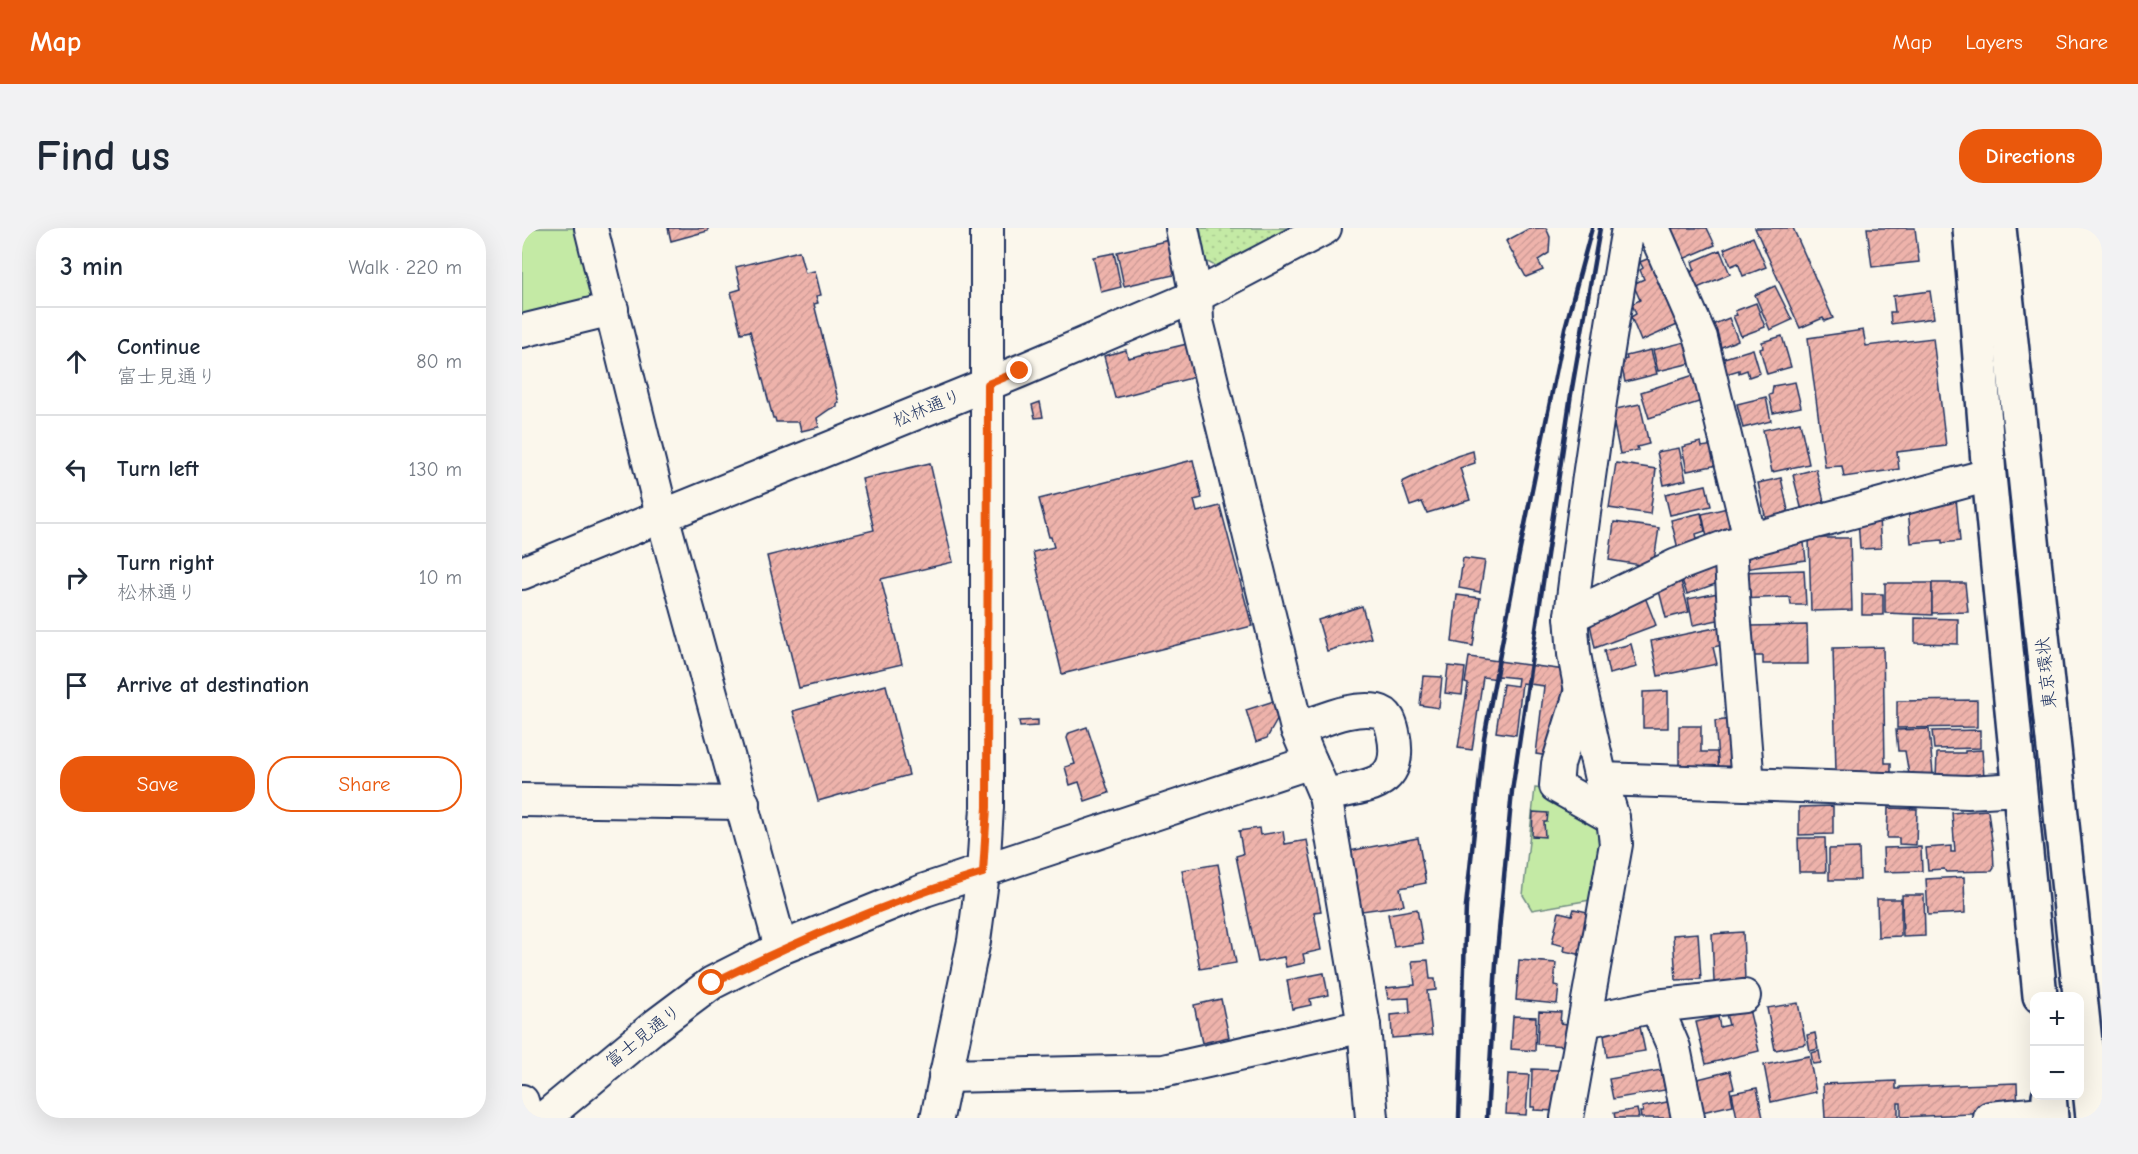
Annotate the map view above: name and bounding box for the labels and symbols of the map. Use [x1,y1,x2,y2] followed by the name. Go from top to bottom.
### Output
[1006,357,1032,383] route end
[890,385,964,432] street label: 松林通り
[2032,636,2061,710] street label: 東京環状
[698,969,724,995] route start
[601,1000,685,1072] street label: 富士見通り

